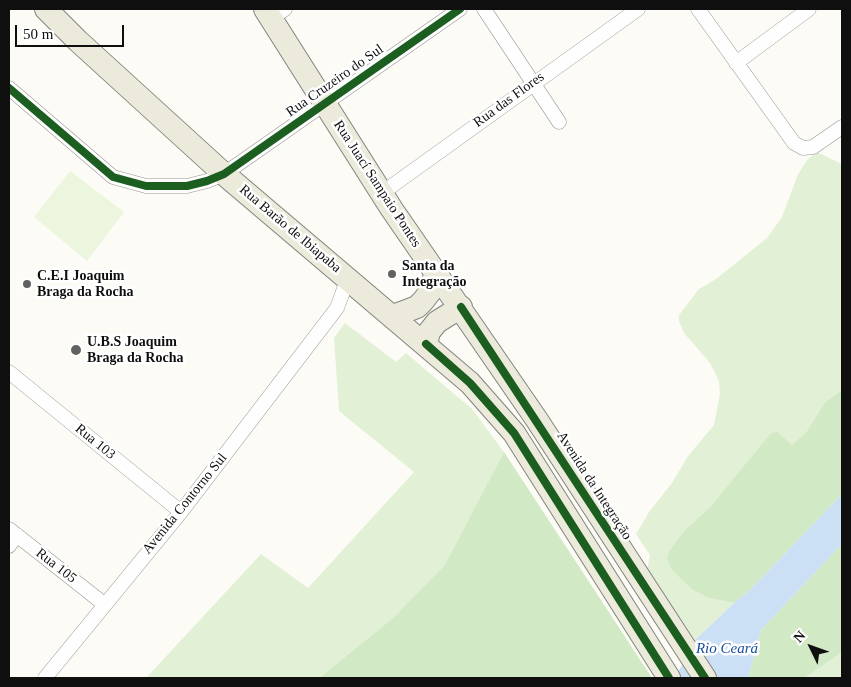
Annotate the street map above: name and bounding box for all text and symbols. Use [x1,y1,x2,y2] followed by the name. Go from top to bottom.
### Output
[18,15,126,47] scale bar
[23,26,53,42] text: 50 m
[283,41,387,121] street label: Rua Cruzeiro do Sul
[470,69,548,131] street label: Rua das Flores
[330,117,424,251] street label: Rua Juací Sampaio Pontes
[236,181,344,277] street label: Rua Barão de Ibiapaba
[402,258,467,290] place label: Santa da Integração
[37,268,133,300] place label: C.E.I Joaquim Braga da Rocha
[386,268,398,280] marker: Santa da Integração
[21,278,33,290] marker: C.E.I Joaquim Braga da Rocha
[87,334,183,367] place label: U.B.S Joaquim Braga da Rocha
[69,343,83,357] marker: U.B.S Joaquim Braga da Rocha
[71,421,119,463] street label: Rua 103
[553,429,635,543] street label: Avenida da Integração
[139,450,231,558] street label: Avenida Contorno Sul
[32,545,80,587] street label: Rua 105
[786,622,836,672] north arrow
[791,628,808,645] text: N
[696,640,758,658] water label: Rio Ceará

